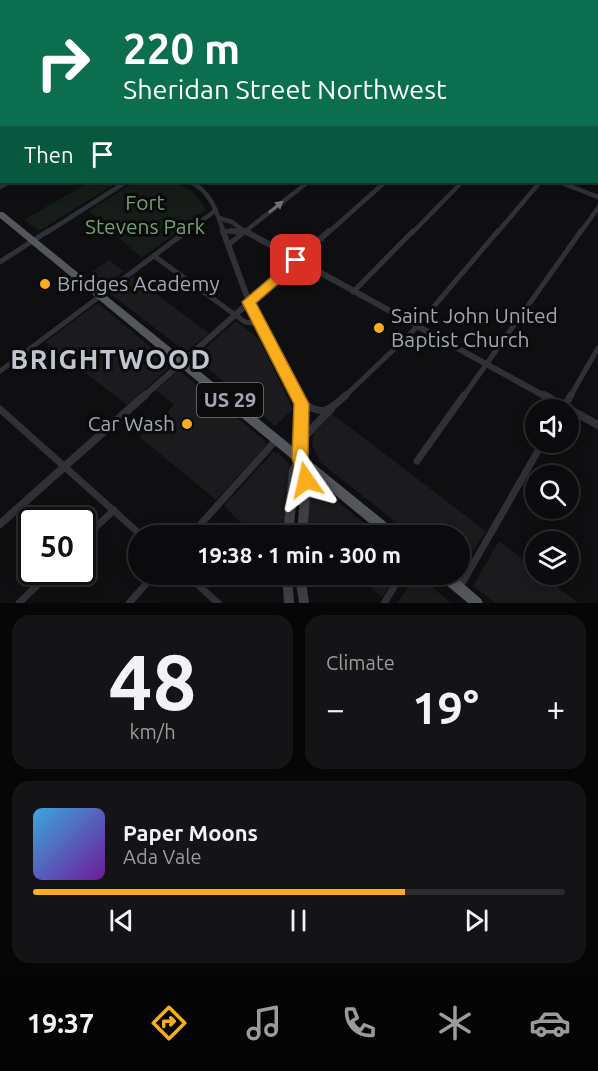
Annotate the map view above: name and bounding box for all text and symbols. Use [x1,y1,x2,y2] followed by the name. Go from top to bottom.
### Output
[24,24,102,102] icon: right
[123,25,240,72] text: 220 m
[123,74,447,104] text: Sheridan Street Northwest
[86,138,119,171] icon: arrive
[24,142,74,167] text: Then
[85,190,206,238] park label: Fort Stevens Park
[269,201,284,213] one-way arrow
[270,234,321,285] pin
[279,243,312,276] icon: arrive
[57,271,220,295] place label: Bridges Academy
[38,277,52,291] marker: Bridges Academy
[391,303,558,351] place label: Saint John United Baptist Church
[372,321,386,335] marker: Saint John United Baptist Church
[10,344,212,374] district label: BRIGHTWOOD
[197,383,263,417] road number: US 29
[525,399,579,585] map controls
[525,399,579,453] button: sound
[88,411,175,435] place label: Car Wash
[180,417,194,431] marker: Car Wash
[274,448,338,512] position arrow
[525,465,579,519] button: search
[18,507,96,585] speed limit sign: 50
[525,531,579,585] button: layers
[197,542,401,567] text: 19:38 · 1 min · 300 m
[109,637,196,725] text: 48
[326,651,395,674] text: Climate
[412,682,479,733] text: 19°
[326,690,345,727] text: −
[546,690,565,727] text: +
[129,720,176,743] text: km/h
[123,820,258,845] text: Paper Moons
[123,845,201,868] text: Ada Vale
[105,904,138,937] icon: previous
[282,904,315,937] icon: pause
[460,904,493,937] icon: next
[148,1002,190,1044] icon: directions
[243,1002,285,1044] icon: music
[338,1002,380,1044] icon: phone
[434,1002,476,1044] icon: climate
[529,1002,571,1044] icon: car
[27,1008,94,1038] text: 19:37

